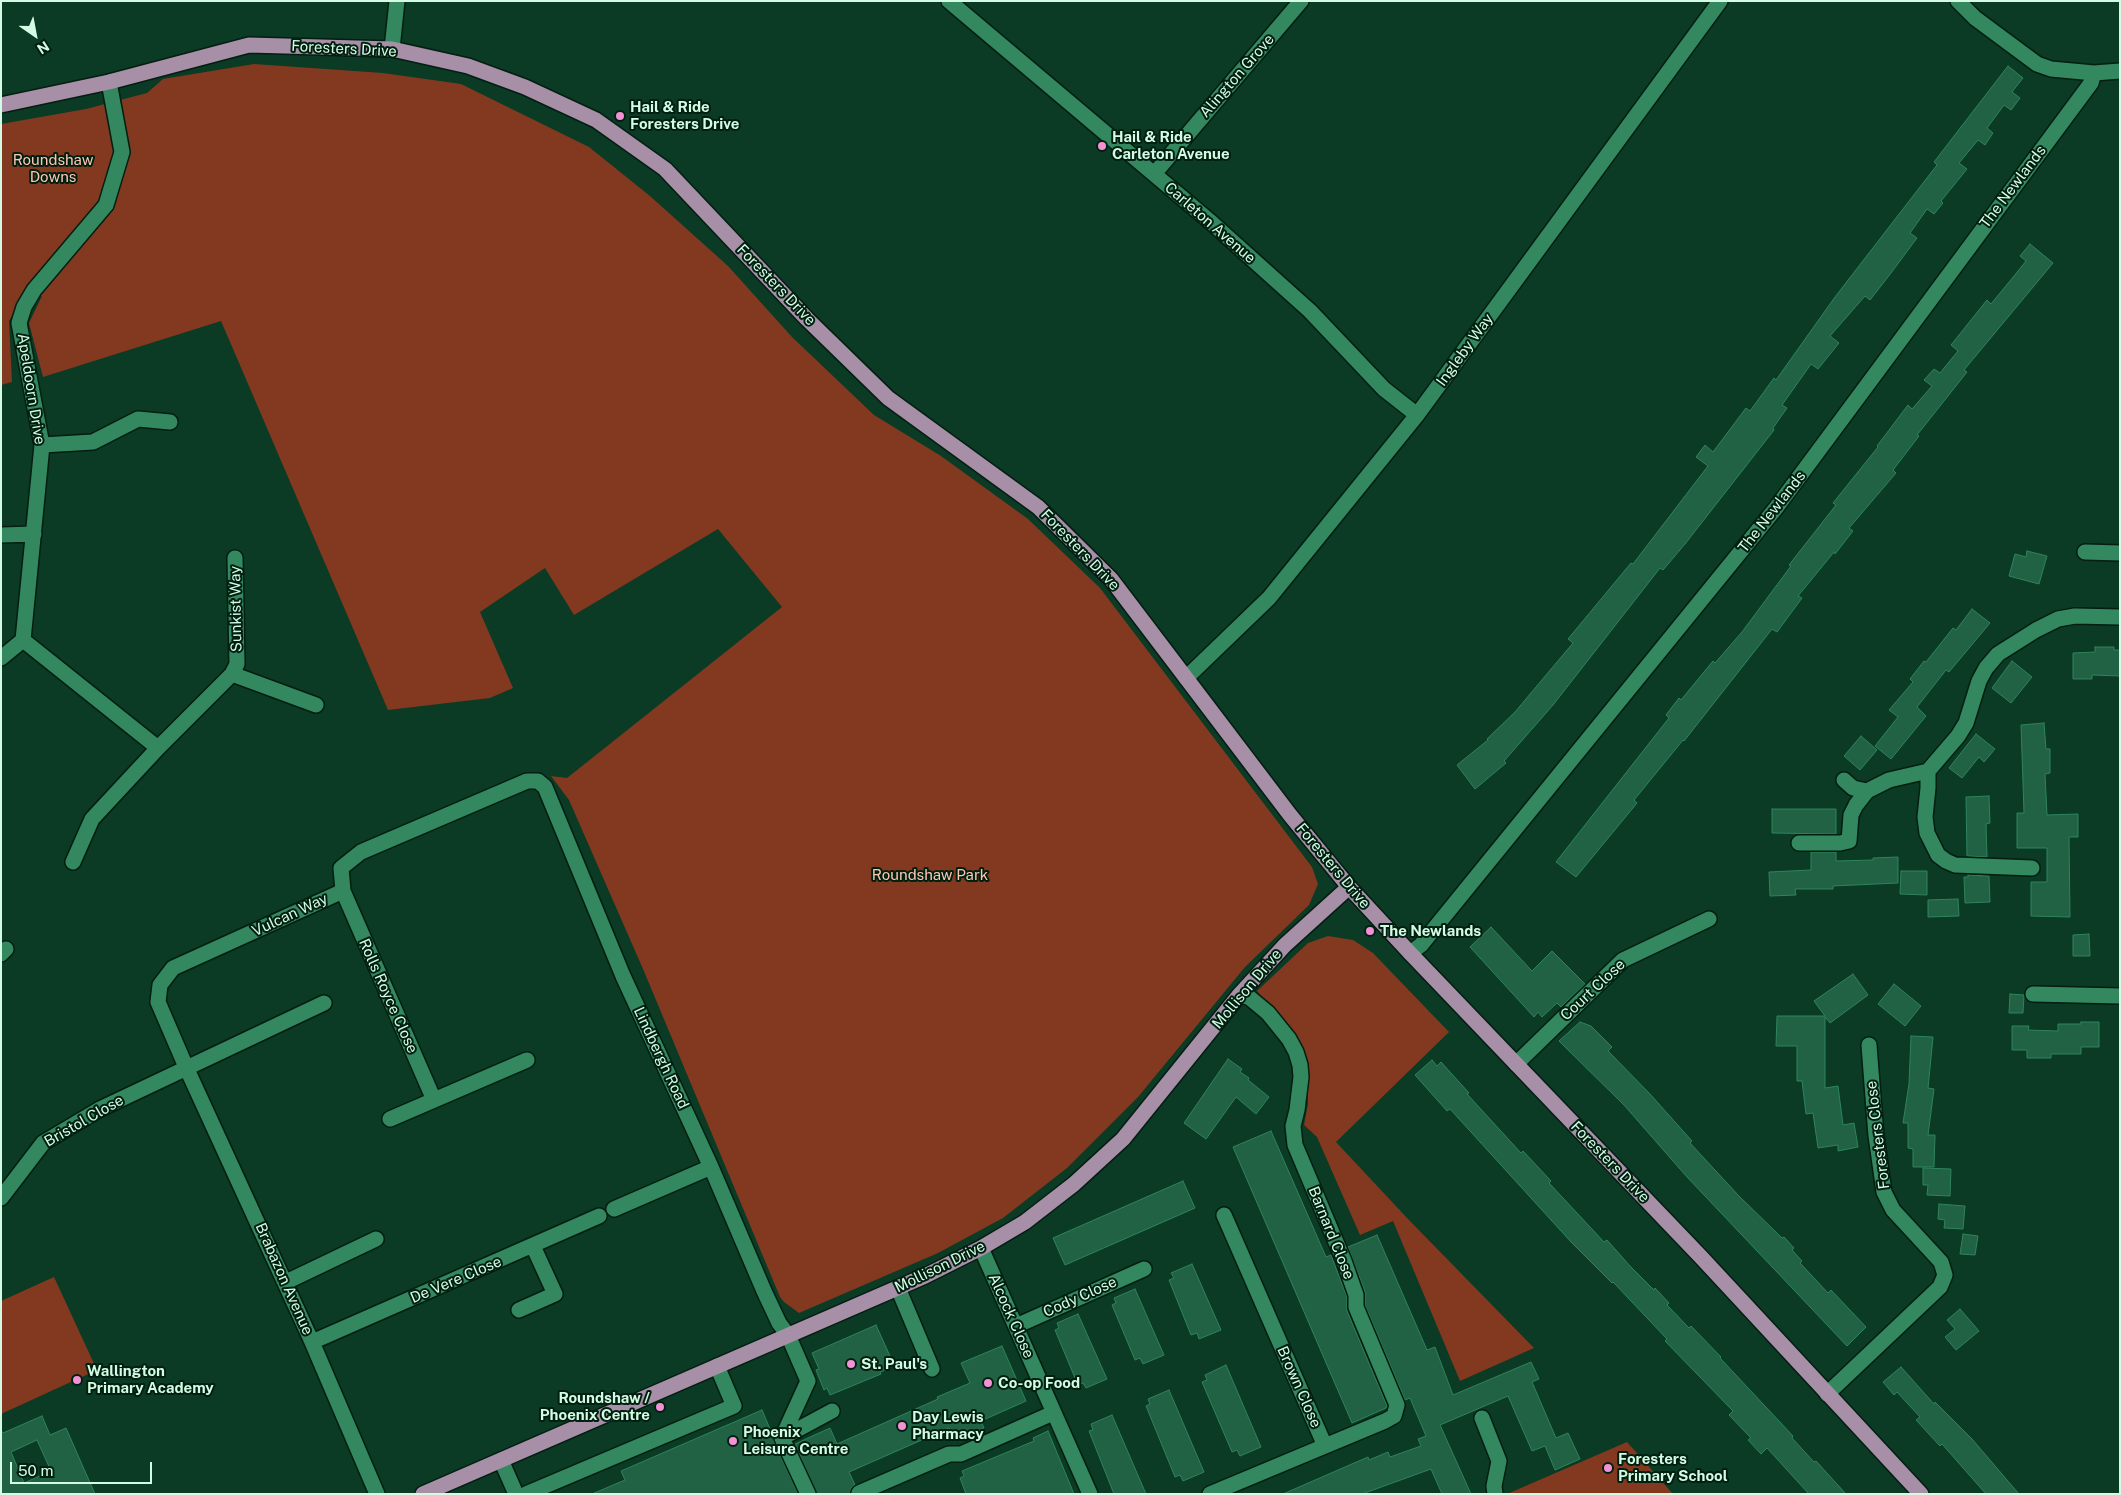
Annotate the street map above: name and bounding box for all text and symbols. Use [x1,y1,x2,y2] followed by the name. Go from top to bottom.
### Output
[10,10,60,60] north arrow
[1196,31,1278,121] street label: Alington Grove
[291,37,397,61] street label: Foresters Drive
[34,38,52,57] text: N
[630,98,739,133] place label: Hail & Ride Foresters Drive
[614,110,626,122] marker: Hail & Ride Foresters Drive
[1112,128,1230,163] place label: Hail & Ride Carleton Avenue
[1096,140,1108,152] marker: Hail & Ride Carleton Avenue
[1976,142,2050,232] street label: The Newlands
[13,151,93,186] park label: Roundshaw Downs
[1161,179,1259,267] street label: Carleton Avenue
[733,241,819,329] street label: Foresters Drive
[1433,310,1497,390] street label: Ingleby Way
[13,332,49,446] street label: Apeldoorn Drive
[1734,467,1810,557] street label: The Newlands
[1037,506,1123,594] street label: Foresters Drive
[226,566,246,652] street label: Sunkist Way
[1292,820,1374,912] street label: Foresters Drive
[872,866,988,884] park label: Roundshaw Park
[249,890,331,940] street label: Vulcan Way
[1380,922,1481,940] place label: The Newlands
[1364,925,1376,937] marker: The Newlands
[355,936,421,1056] street label: Rolls Royce Close
[1208,946,1286,1032] street label: Mollison Drive
[1557,956,1629,1024] street label: Court Close
[630,1004,692,1112] street label: Lindbergh Road
[1862,1080,1894,1190] street label: Foresters Close
[41,1091,127,1151] street label: Bristol Close
[1567,1118,1653,1206] street label: Foresters Drive
[1304,1184,1358,1282] street label: Barnard Close
[251,1220,317,1338] street label: Brabazon Avenue
[892,1237,988,1297] street label: Mollison Drive
[408,1253,504,1307] street label: De Vere Close
[984,1271,1038,1361] street label: Alcock Close
[1041,1273,1119,1321] street label: Cody Close
[1273,1344,1325,1430] street label: Brown Close
[861,1355,927,1373] place label: St. Paul's
[845,1358,857,1370] marker: St. Paul's
[87,1362,214,1397] place label: Wallington Primary Academy
[71,1374,83,1386] marker: Wallington Primary Academy
[998,1374,1080,1392] place label: Co-op Food
[982,1377,994,1389] marker: Co-op Food
[540,1389,650,1424] place label: Roundshaw / Phoenix Centre
[654,1401,666,1413] marker: Roundshaw / Phoenix Centre
[912,1408,984,1443] place label: Day Lewis Pharmacy
[896,1420,908,1432] marker: Day Lewis Pharmacy
[743,1423,848,1458] place label: Phoenix Leisure Centre
[727,1435,739,1447] marker: Phoenix Leisure Centre
[1618,1450,1728,1485] place label: Foresters Primary School
[12,1452,155,1484] scale bar
[18,1462,53,1479] text: 50 m
[1602,1462,1614,1474] marker: Foresters Primary School

